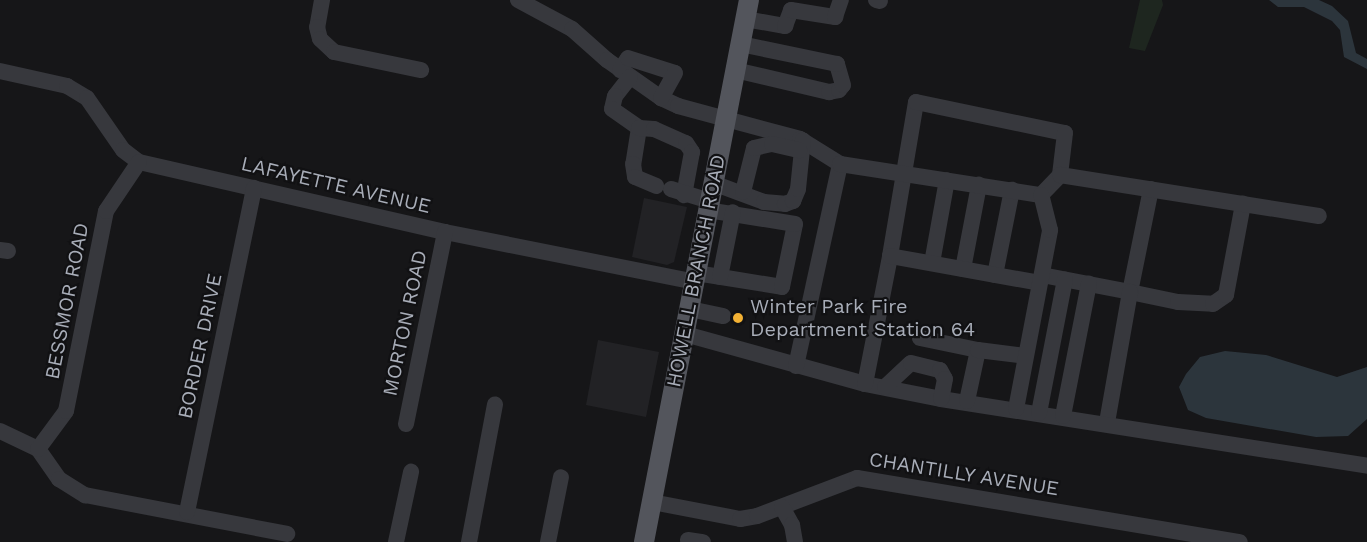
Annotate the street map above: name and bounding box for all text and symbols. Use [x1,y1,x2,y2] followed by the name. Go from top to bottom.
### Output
[238,151,434,219] street label: LAFAYETTE AVENUE
[662,152,730,390] street label: HOWELL BRANCH ROAD
[40,221,94,381] street label: BESSMOR ROAD
[378,248,432,398] street label: MORTON ROAD
[173,271,227,421] street label: BORDER DRIVE
[750,294,975,341] place label: Winter Park Fire Department Station 64
[731,311,745,325] marker: Winter Park Fire Department Station 64
[867,447,1061,501] street label: CHANTILLY AVENUE

